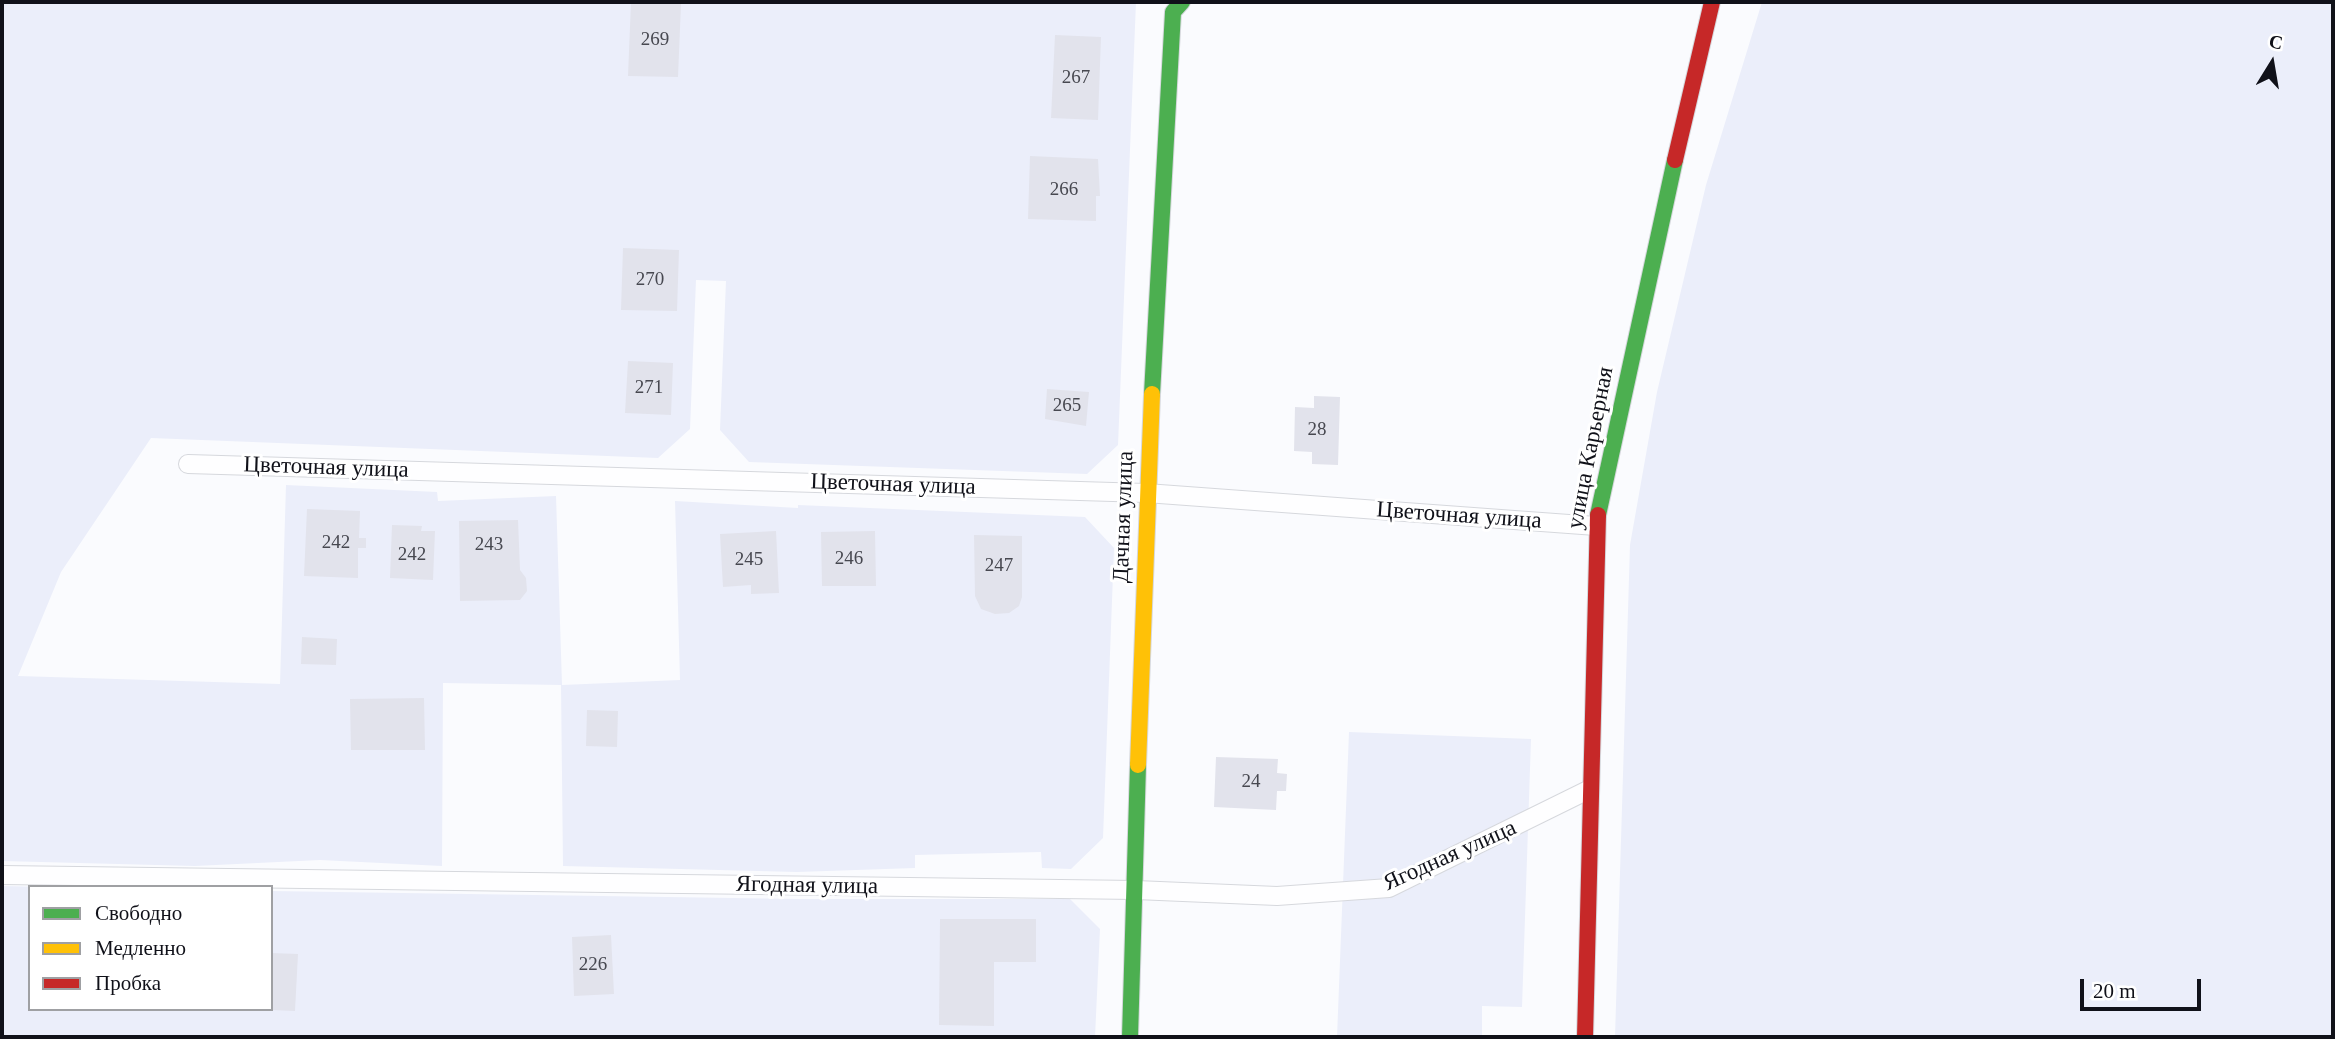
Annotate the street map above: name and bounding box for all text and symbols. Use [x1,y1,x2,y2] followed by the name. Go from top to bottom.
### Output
[2237,28,2307,98] north arrow
[641,29,669,51] house number: 269
[2267,30,2285,54] text: С
[1062,67,1090,89] house number: 267
[1050,179,1078,201] house number: 266
[636,269,664,291] house number: 270
[1562,365,1620,531] street label: улица Карьерная
[635,377,663,399] house number: 271
[1053,395,1081,417] house number: 265
[1308,419,1326,441] house number: 28
[1108,450,1140,584] street label: Дачная улица
[243,451,409,485] street label: Цветочная улица
[810,468,976,502] street label: Цветочная улица
[1376,496,1542,536] street label: Цветочная улица
[322,532,350,554] house number: 242
[475,534,503,556] house number: 243
[398,544,426,566] house number: 242
[835,548,863,570] house number: 246
[735,549,763,571] house number: 245
[985,555,1013,577] house number: 247
[1242,771,1260,793] house number: 24
[1379,814,1521,898] street label: Ягодная улица
[736,871,878,901] street label: Ягодная улица
[28,885,273,1011] legend
[95,901,182,925] text: Свободно
[95,936,186,960] text: Медленно
[579,954,607,976] house number: 226
[2083,965,2204,1009] scale bar
[95,971,161,995] text: Пробка
[2093,979,2136,1003] text: 20 m

